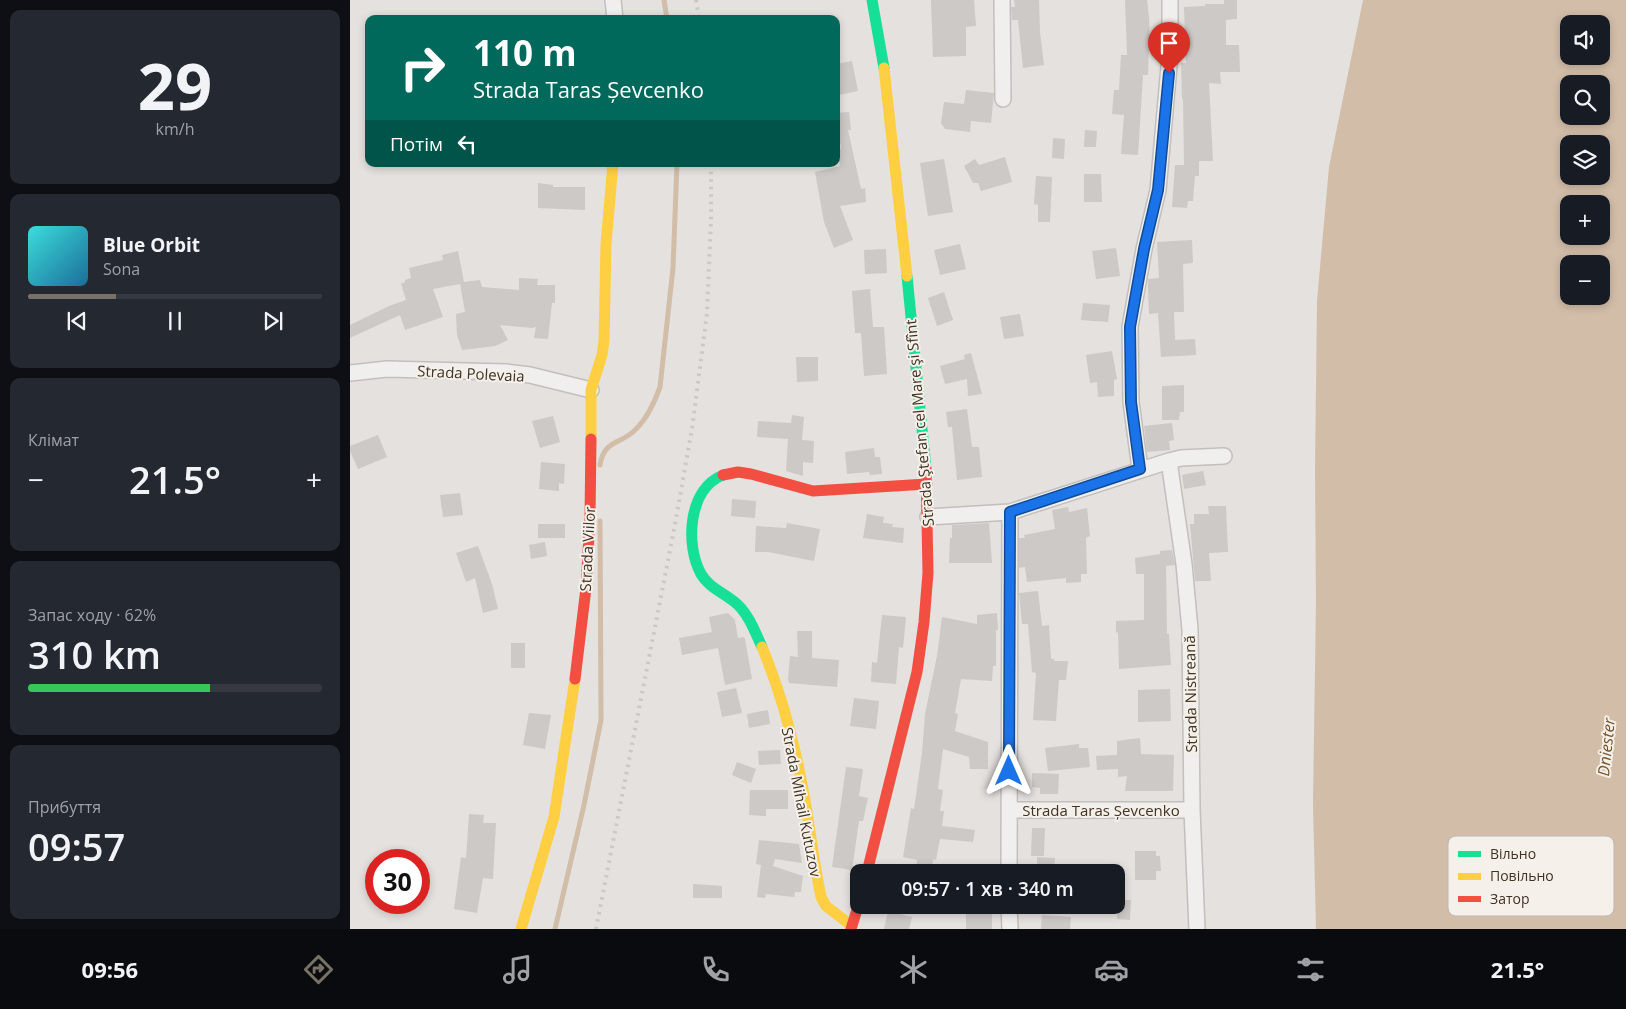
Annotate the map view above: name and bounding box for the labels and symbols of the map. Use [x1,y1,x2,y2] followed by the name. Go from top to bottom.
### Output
[1148,22,1190,73] pin
[900,319,938,527] street label: Strada Ştefan cel Mare şi Sfînt
[417,360,525,386] street label: Strada Polevaia
[575,506,599,592] street label: Strada Viilor
[1179,635,1201,753] street label: Strada Nistreană
[1592,716,1620,777] water label: Dniester
[778,725,826,879] street label: Strada Mihail Kutuzov
[982,744,1034,796] position arrow
[1022,800,1180,820] street label: Strada Taras Șevcenko
[1448,836,1614,916] legend
[1490,844,1536,863] text: Вільно
[365,849,430,914] speed limit sign: 30
[1490,866,1554,885] text: Повільно
[1490,889,1530,908] text: Затор

